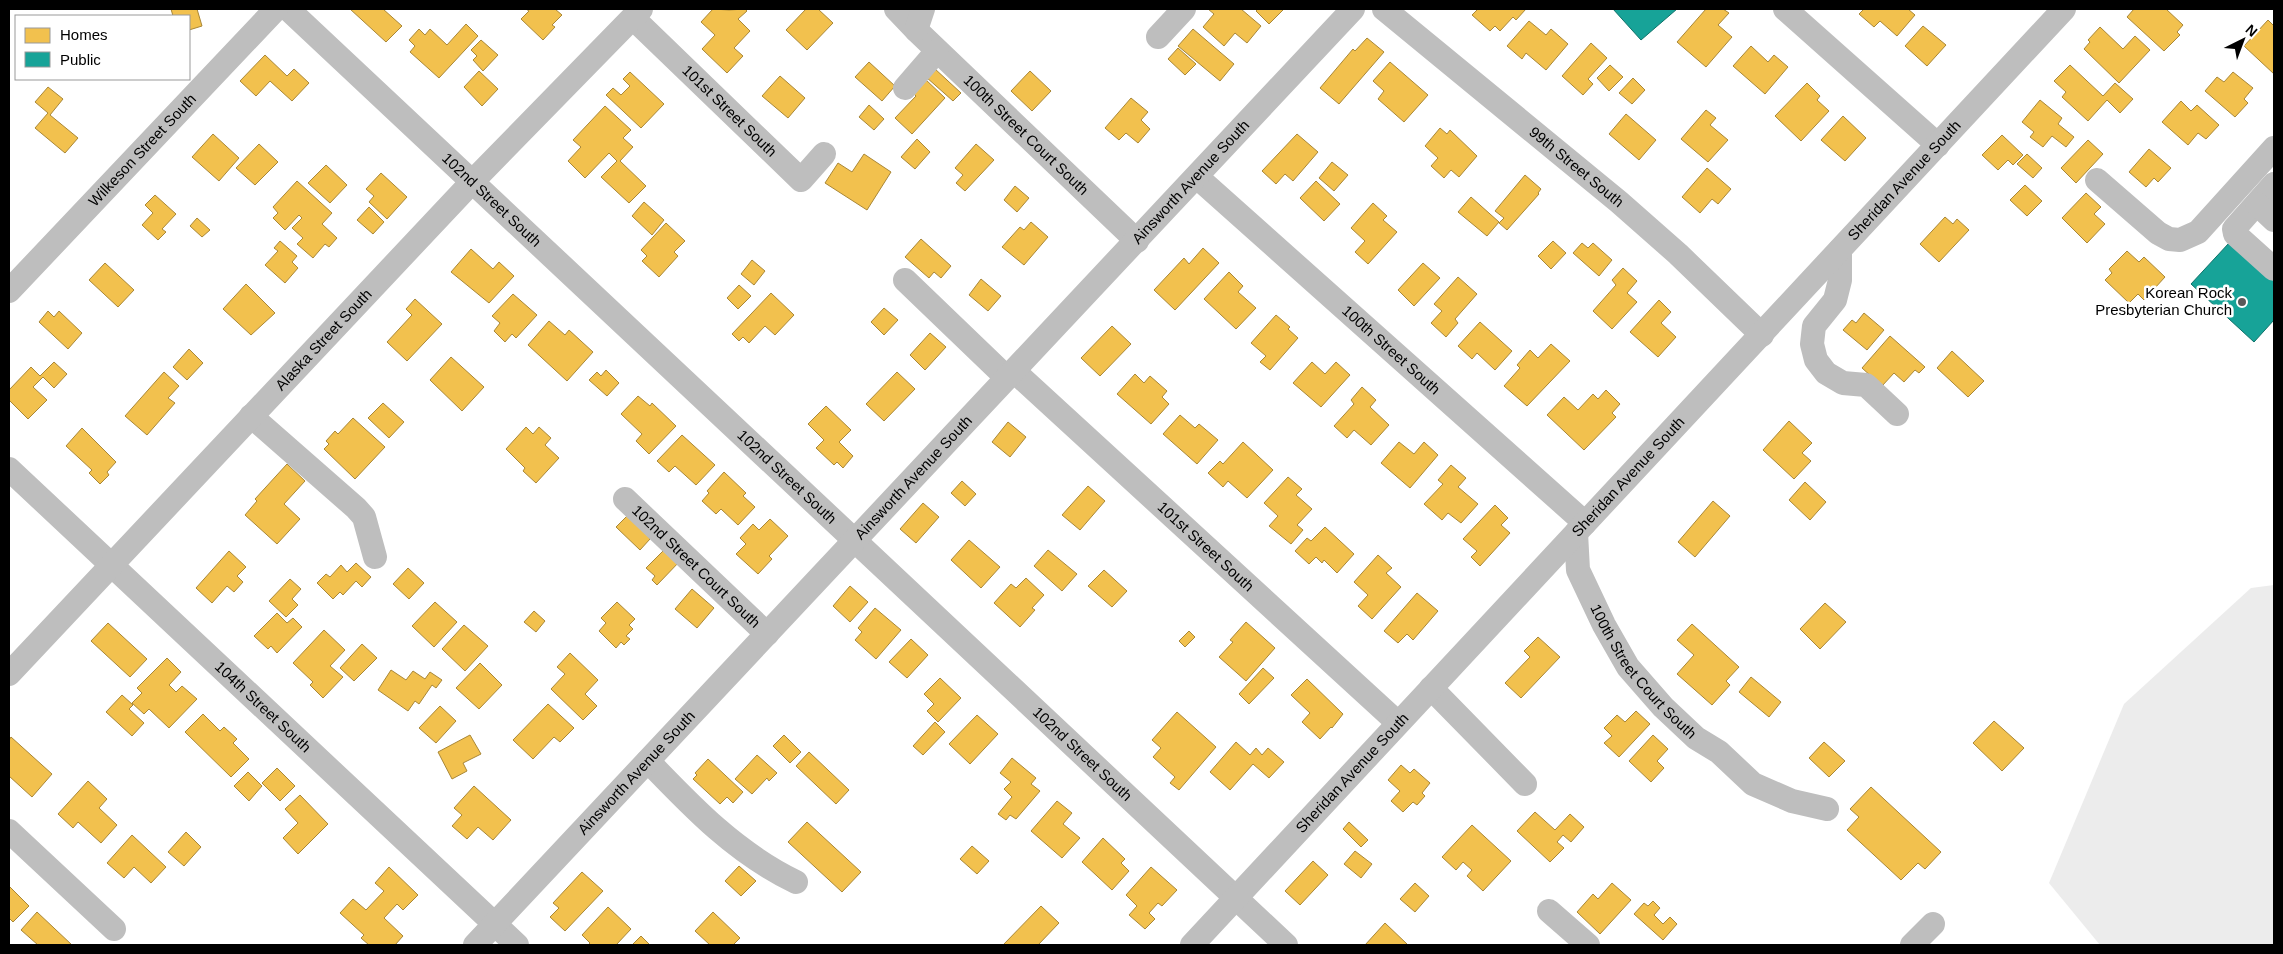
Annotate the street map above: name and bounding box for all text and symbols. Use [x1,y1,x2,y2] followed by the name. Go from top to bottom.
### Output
[15,15,190,80] legend
[2218,15,2268,65] north arrow
[2243,21,2261,40] text: N
[60,26,108,43] text: Homes
[60,51,101,68] text: Public
[679,61,780,160] street label: 101st Street South
[960,71,1092,198] street label: 100th Street Court South
[85,90,199,210] street label: Wilkeson Street South
[1128,116,1252,247] street label: Ainsworth Avenue South
[1844,117,1964,243] street label: Sheridan Avenue South
[1526,123,1627,210] street label: 99th Street South
[439,149,545,250] street label: 102nd Street South
[2095,284,2232,318] place label: Korean Rock Presbyterian Church
[272,285,375,394] street label: Alaska Street South
[2236,296,2248,308] marker: Korean Rock Presbyterian Church
[1339,302,1444,398] street label: 100th Street South
[851,412,975,542] street label: Ainsworth Avenue South
[1568,413,1688,540] street label: Sheridan Avenue South
[734,426,840,527] street label: 102nd Street South
[1154,498,1258,595] street label: 101st Street South
[629,501,764,631] street label: 102nd Street Court South
[1587,601,1700,742] street label: 100th Street Court South
[212,658,315,756] street label: 104th Street South
[1030,703,1136,804] street label: 102nd Street South
[574,707,698,838] street label: Ainsworth Avenue South
[1292,709,1412,836] street label: Sheridan Avenue South

